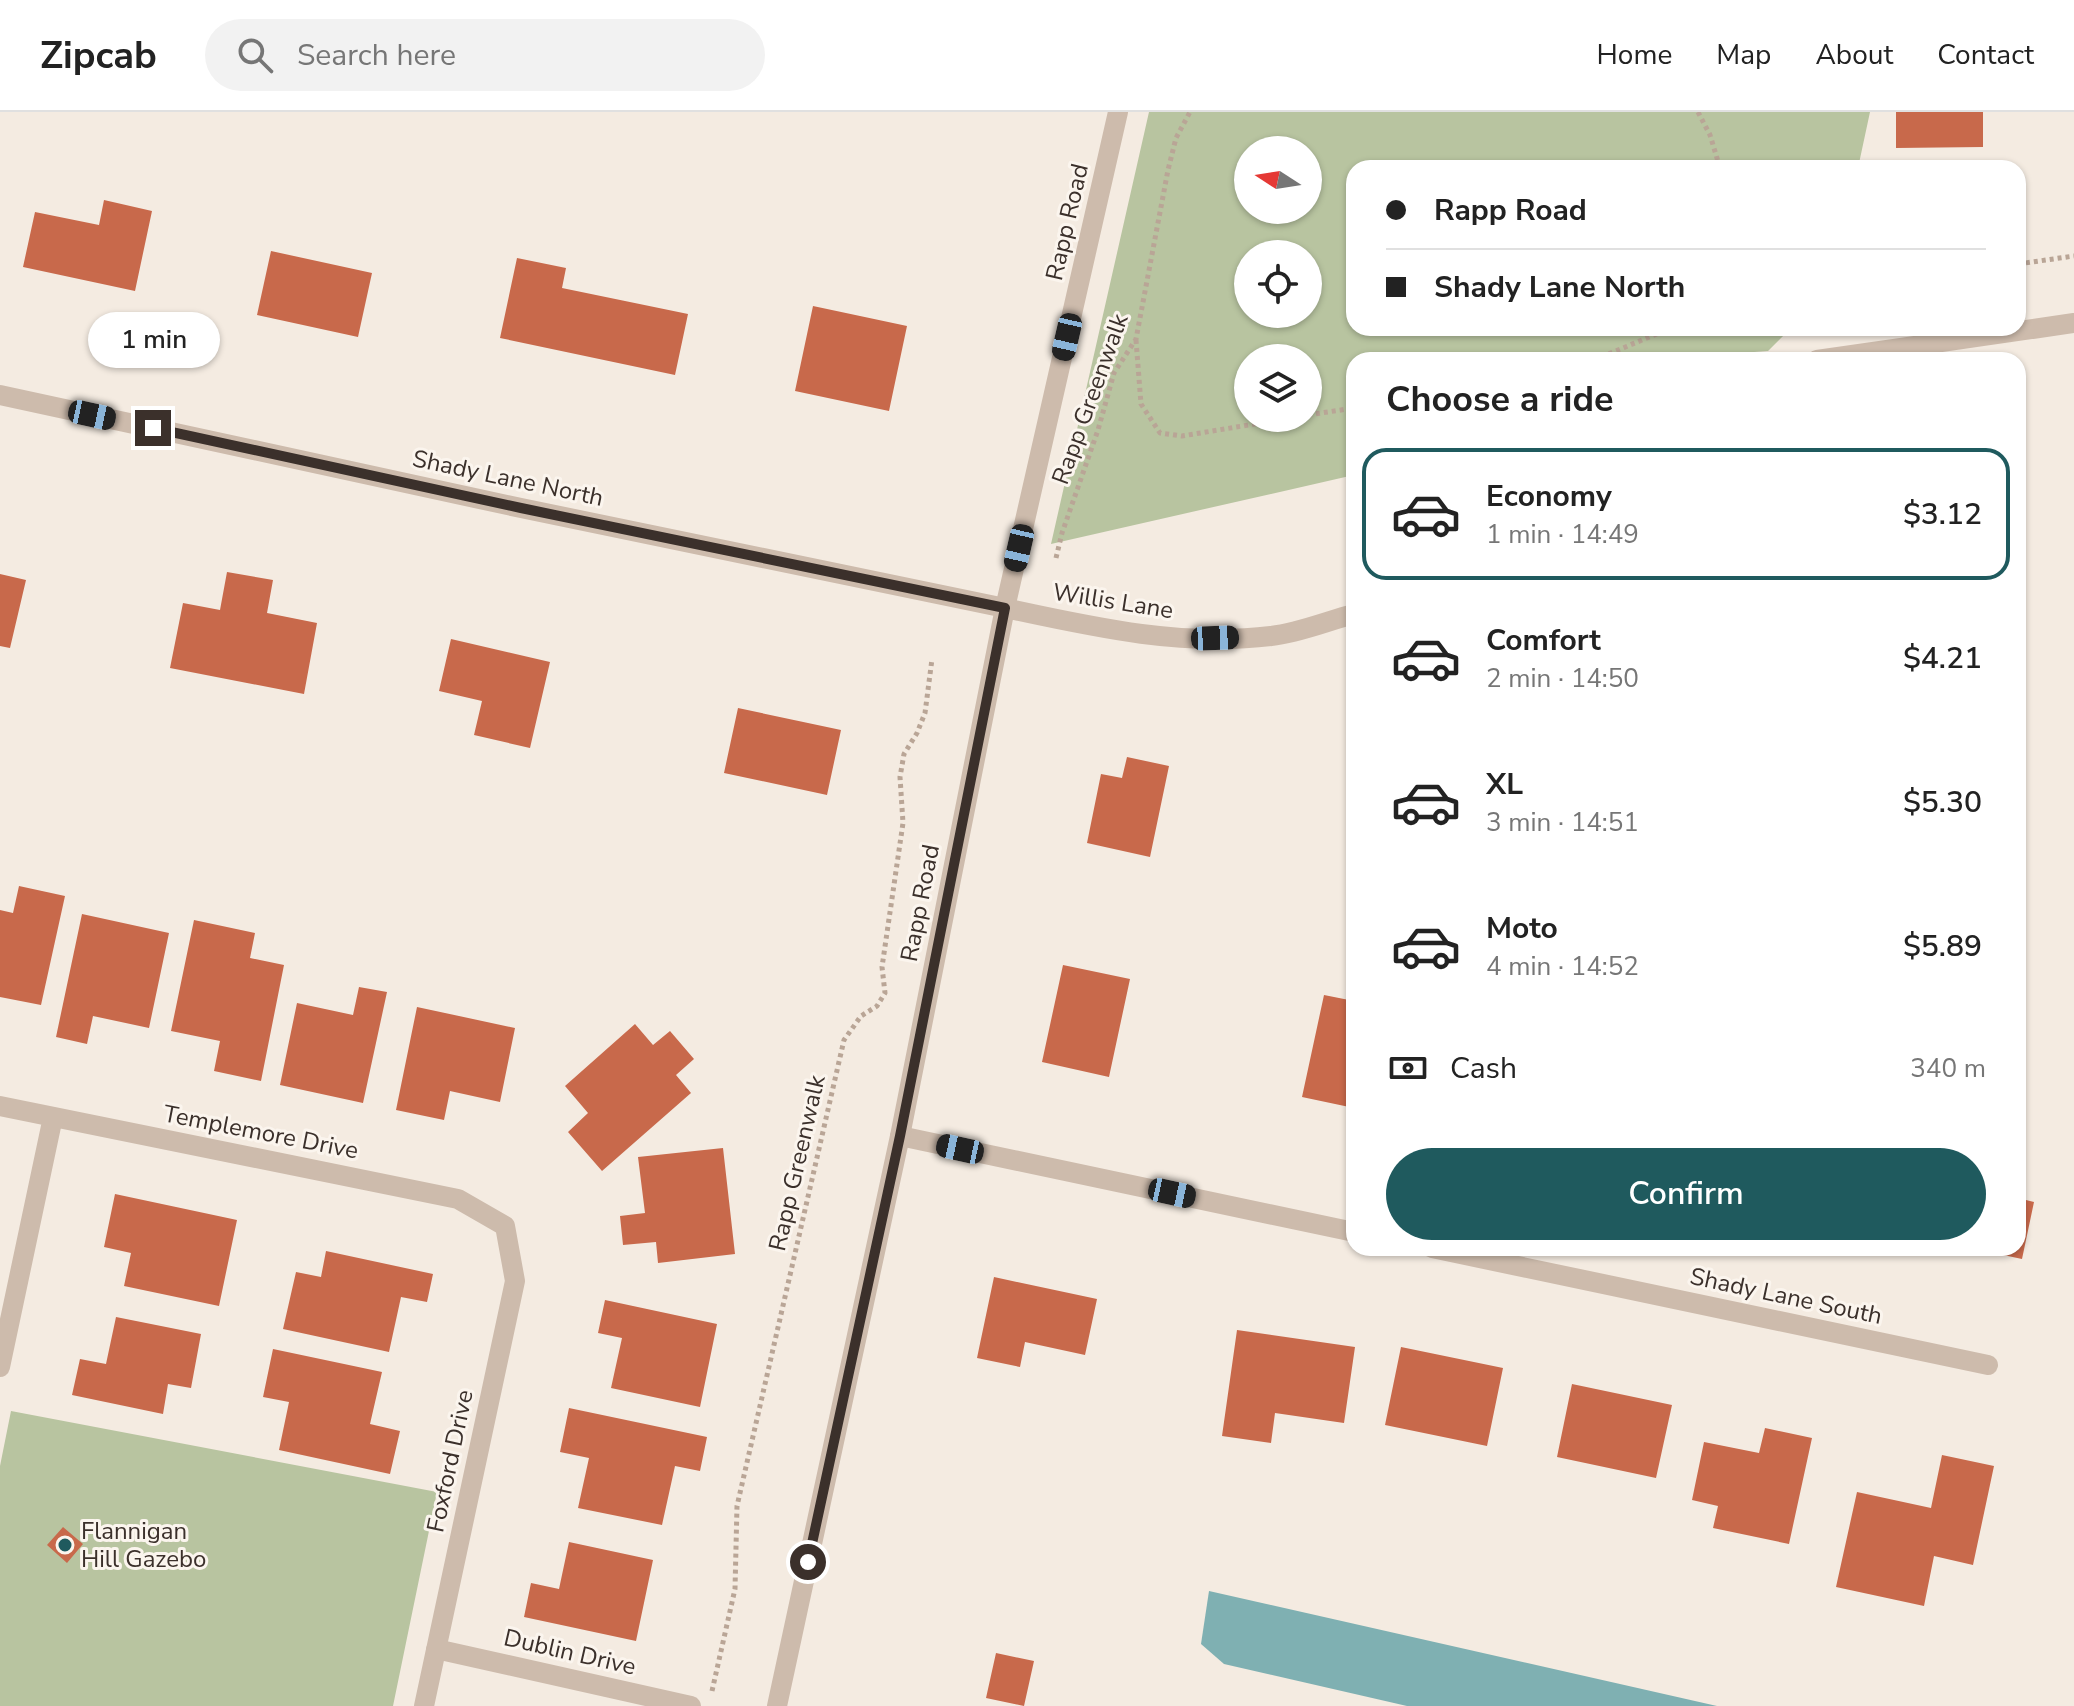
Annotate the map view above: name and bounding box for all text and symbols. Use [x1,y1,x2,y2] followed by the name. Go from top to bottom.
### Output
[205,19,765,91] search box
[40,30,157,81] text: Zipcab
[233,33,277,77] icon: search
[297,35,456,76] text: Search here
[1597,36,1672,74] text: Home
[1716,36,1771,74] text: Map
[1815,36,1893,74] text: About
[1937,36,2034,74] text: Contact
[1234,136,1322,224] north arrow
[1234,136,1322,432] map controls
[1038,161,1096,283] street label: Rapp Road
[1434,190,1587,231] text: Rapp Road
[1234,240,1322,328] button: locate
[1434,267,1685,308] text: Shady Lane North
[1044,308,1136,489] street label: Rapp Greenwalk
[1050,311,1084,363] car
[87,312,219,368] callout: 1 min
[121,322,187,357] text: 1 min
[1234,344,1322,432] button: layers
[1386,375,1614,424] text: Choose a ride
[66,398,118,432] car
[135,410,171,446] route end
[410,442,606,514] street label: Shady Lane North
[1486,476,1612,517] text: Economy
[1390,478,1462,550] icon: car
[1903,494,1982,535] text: $3.12
[1486,517,1639,552] text: 1 min · 14:49
[1002,522,1036,574] car
[1050,576,1176,626] street label: Willis Lane
[1486,620,1601,661] text: Comfort
[1390,622,1462,694] icon: car
[1191,625,1239,651] car
[1903,638,1982,679] text: $4.21
[1486,661,1639,696] text: 2 min · 14:50
[1486,764,1523,805] text: XL
[1390,766,1462,838] icon: car
[1903,782,1982,823] text: $5.30
[1486,805,1639,840] text: 3 min · 14:51
[893,842,947,964] street label: Rapp Road
[1486,908,1558,949] text: Moto
[1390,910,1462,982] icon: car
[1903,926,1982,967] text: $5.89
[1486,949,1639,984] text: 4 min · 14:52
[1386,1046,1430,1090] icon: cash
[1450,1048,1517,1089] text: Cash
[1910,1051,1986,1086] text: 340 m
[761,1071,833,1254] street label: Rapp Greenwalk
[161,1097,361,1167] street label: Templemore Drive
[934,1132,986,1166] car
[1386,1148,1986,1240] button: Confirm
[1146,1176,1198,1210] car
[1687,1260,1885,1332] street label: Shady Lane South
[419,1387,481,1535] street label: Foxford Drive
[81,1515,206,1575] place label: Flannigan Hill Gazebo
[56,1536,74,1554] marker: Flannigan Hill Gazebo
[790,1544,826,1580] route start
[501,1621,639,1683] street label: Dublin Drive

